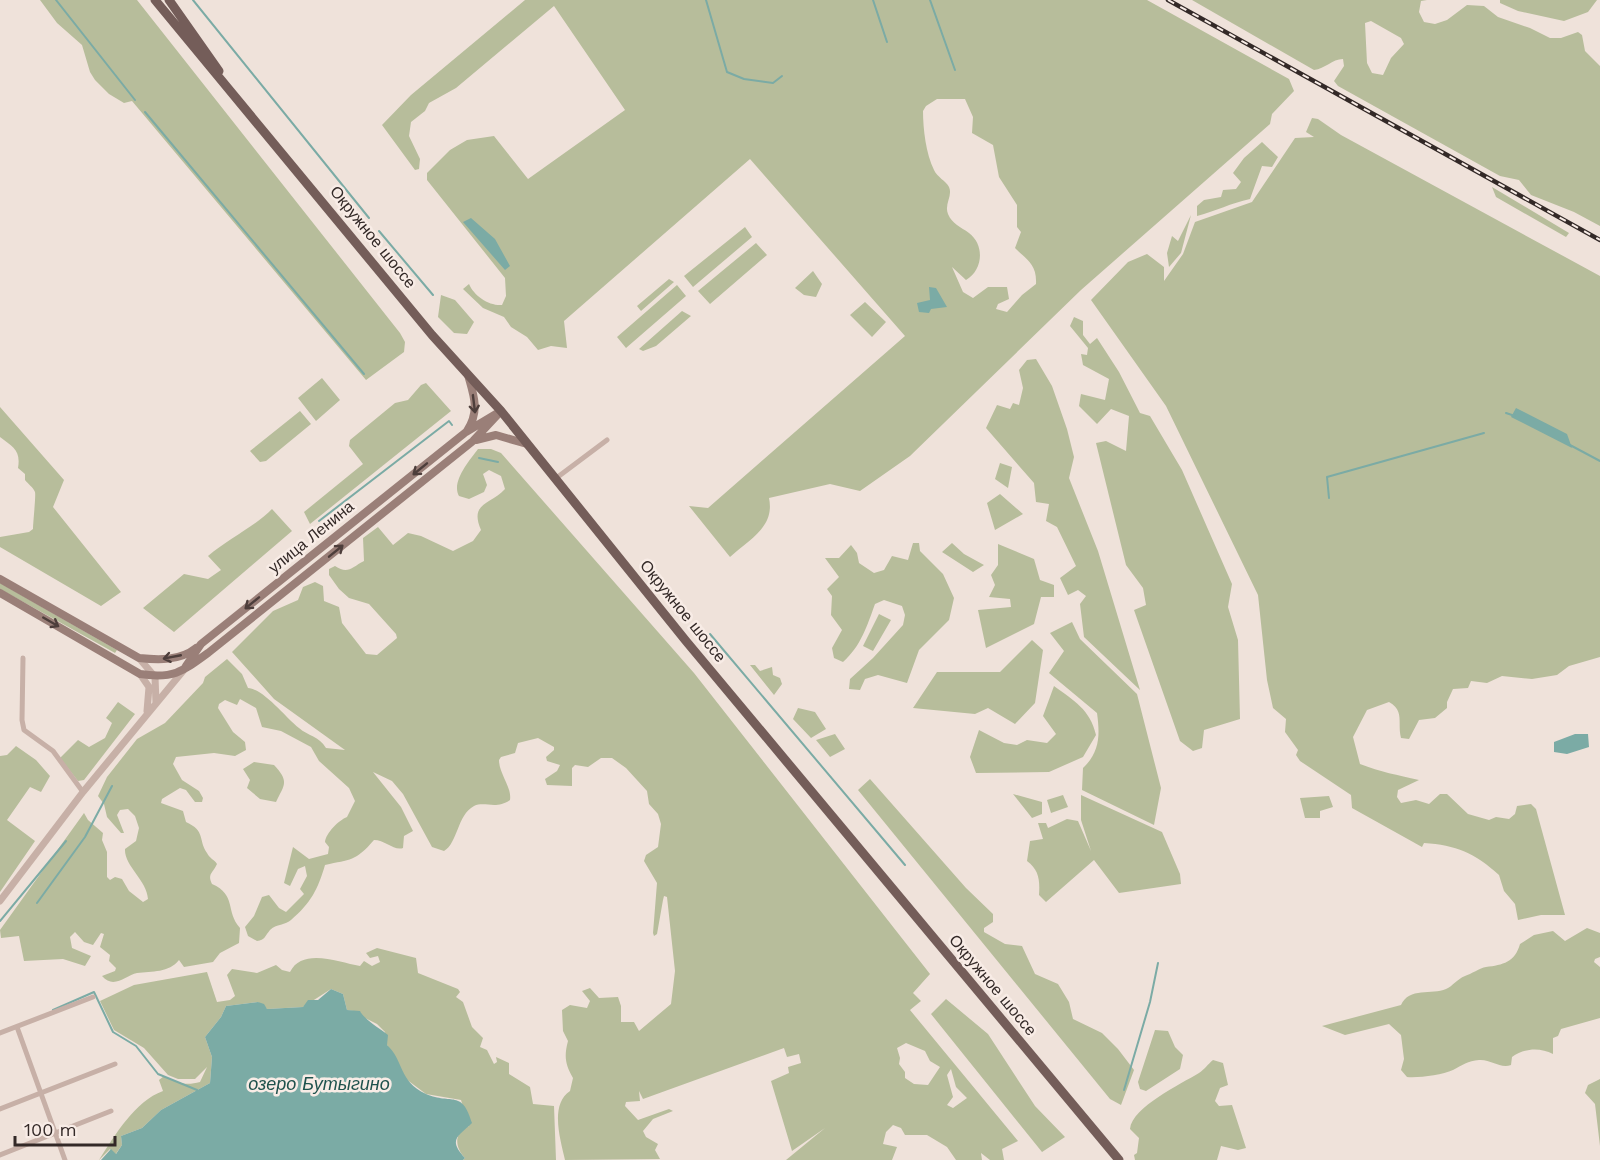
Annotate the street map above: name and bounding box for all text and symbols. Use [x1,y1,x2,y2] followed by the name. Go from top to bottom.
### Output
[326,182,420,292] street label: Окружное шоссе
[469,394,480,413] one-way arrow
[413,462,429,475] one-way arrow
[264,497,358,577] street label: улица Ленина
[327,544,343,557] one-way arrow
[636,556,730,666] street label: Окружное шоссе
[244,597,260,610] one-way arrow
[42,616,59,628] one-way arrow
[162,652,182,663] one-way arrow
[945,931,1041,1039] street label: Окружное шоссе
[248,1073,390,1094] water label: озеро Бутыгино
[15,1109,116,1147] scale bar
[24,1119,77,1140] text: 100 m

